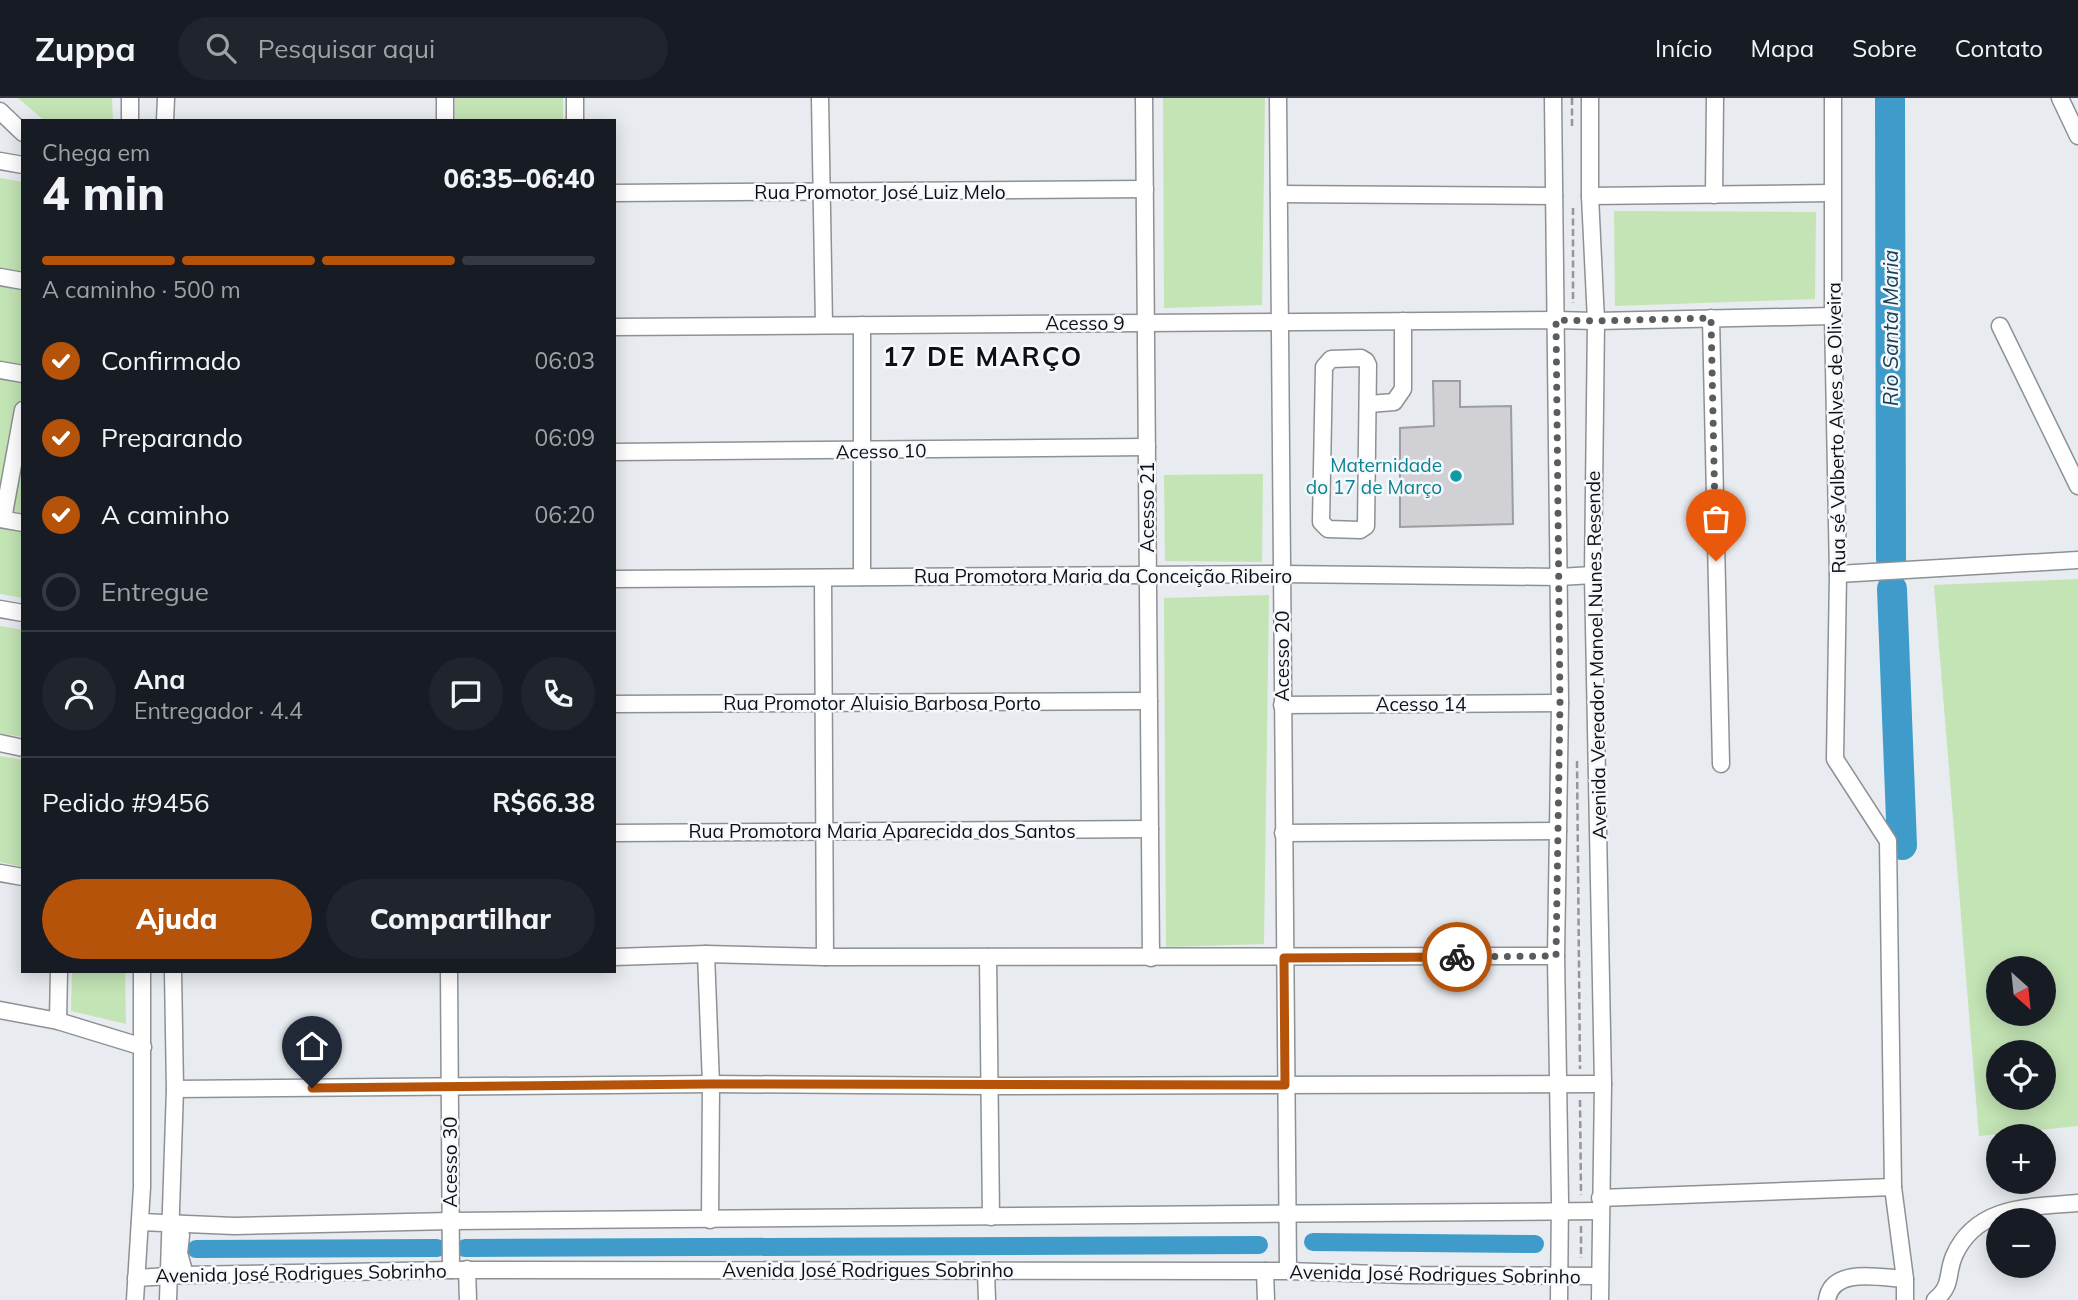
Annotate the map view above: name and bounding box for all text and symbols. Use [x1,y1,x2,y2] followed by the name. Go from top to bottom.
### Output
[178,17,668,80] search box
[35,28,136,69] text: Zuppa
[202,29,240,67] icon: search
[258,32,435,65] text: Pesquisar aqui
[1655,33,1712,63] text: Início
[1750,33,1814,63] text: Mapa
[1852,33,1917,63] text: Sobre
[1955,33,2043,63] text: Contato
[42,138,150,167] text: Chega em
[444,162,595,195] text: 06:35–06:40
[42,164,165,222] text: 4 min
[754,180,1006,204] street label: Rua Promotor José Luiz Melo
[1877,250,1903,406] water label: Rio Santa Maria
[42,275,241,304] text: A caminho · 500 m
[1821,282,1851,574] street label: Rua sé Valberto Alves de Oliveira
[1045,311,1125,335] street label: Acesso 9
[883,340,1083,373] district label: 17 DE MARÇO
[42,342,80,380] icon: check
[101,344,241,377] text: Confirmado
[535,346,595,375] text: 06:03
[42,419,80,457] icon: check
[101,421,243,454] text: Preparando
[535,423,595,452] text: 06:09
[835,438,927,464] street label: Acesso 10
[1306,453,1442,499] place label: Maternidade do 17 de Março
[1135,462,1159,552] street label: Acesso 21
[1448,468,1464,484] marker: Maternidade do 17 de Março
[1581,470,1611,840] street label: Avenida Vereador Manoel Nunes Resende
[1686,489,1746,561] pin
[42,496,80,534] icon: check
[101,498,230,531] text: A caminho
[535,500,595,529] text: 06:20
[1697,500,1735,538] icon: bag
[914,564,1292,588] street label: Rua Promotora Maria da Conceição Ribeiro
[101,575,209,608] text: Entregue
[1270,611,1294,701] street label: Acesso 20
[42,657,116,731] button: person
[429,657,503,731] button: chat
[521,657,595,731] button: phone
[134,663,185,696] text: Ana
[723,691,1041,715] street label: Rua Promotor Aluisio Barbosa Porto
[1376,692,1466,716] street label: Acesso 14
[134,696,303,725] text: Entregador · 4.4
[42,786,210,819] text: Pedido #9456
[492,786,595,819] text: R$66.38
[688,819,1076,843] street label: Rua Promotora Maria Aparecida dos Santos
[42,879,312,959] button: Ajuda
[326,879,595,959] button: Compartilhar
[1422,922,1492,992] courier
[1438,938,1476,976] icon: bike
[1986,956,2056,1026] north arrow
[1986,956,2056,1278] map controls
[282,1016,342,1088] pin
[293,1027,331,1065] icon: home
[1986,1040,2056,1110] button: locate
[438,1117,462,1207] street label: Acesso 30
[1986,1124,2056,1194] button: +
[1986,1208,2056,1278] button: −
[155,1258,447,1288] street label: Avenida José Rodrigues Sobrinho
[722,1258,1014,1282] street label: Avenida José Rodrigues Sobrinho
[1289,1259,1581,1289] street label: Avenida José Rodrigues Sobrinho

